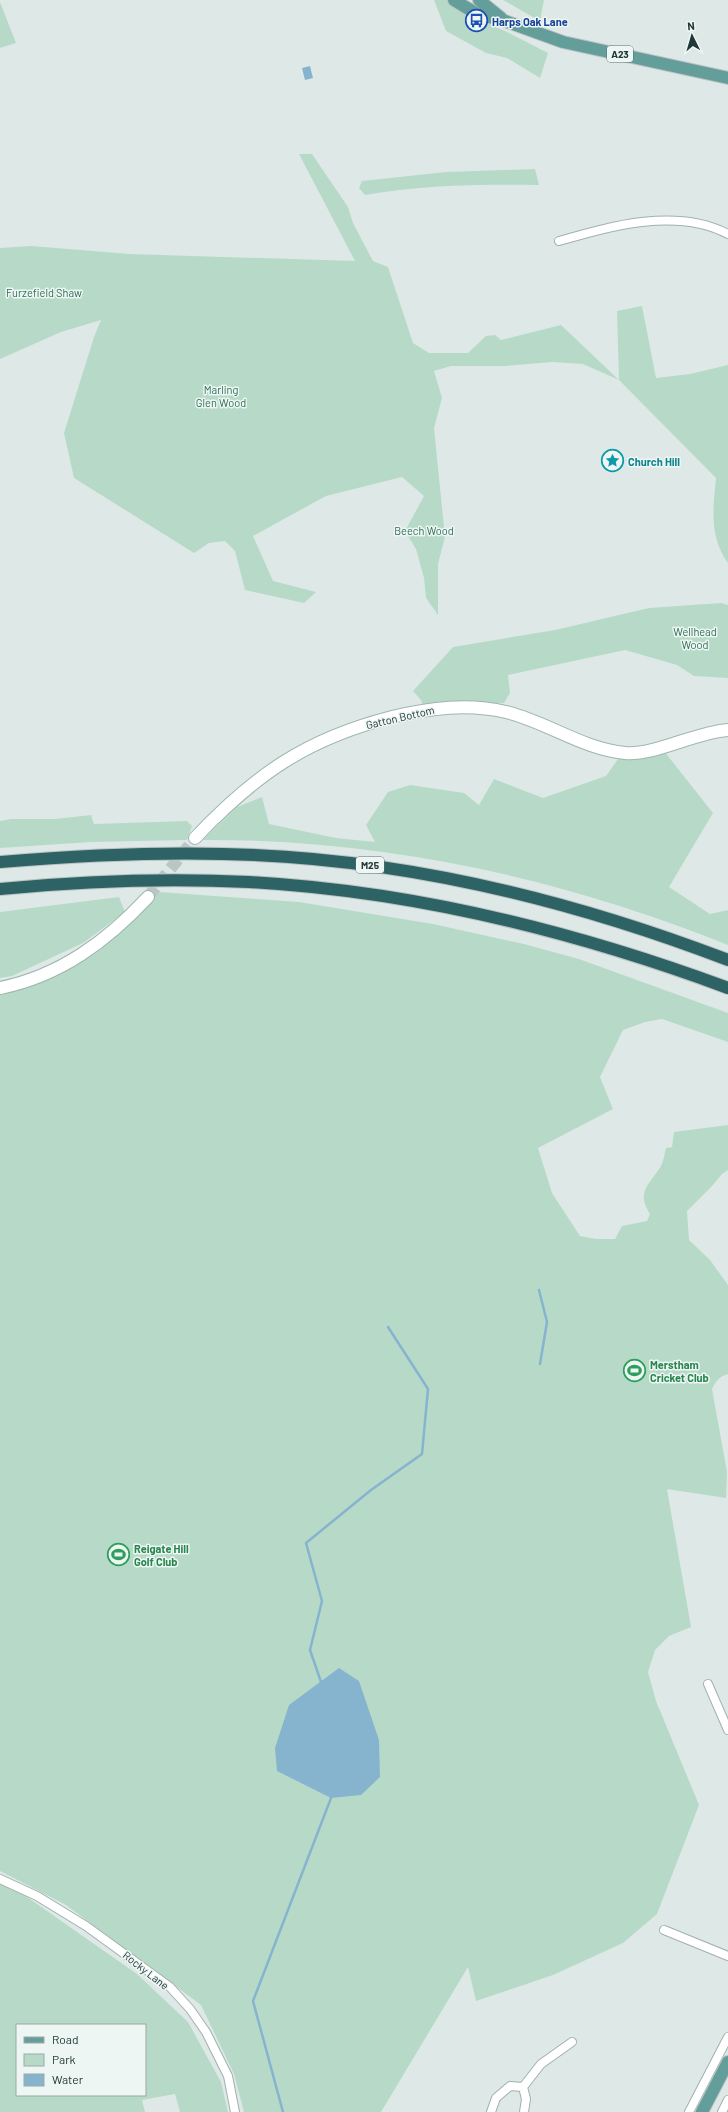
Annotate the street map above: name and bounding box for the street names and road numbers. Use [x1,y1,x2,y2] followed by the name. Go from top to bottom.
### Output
[607,46,633,62] road number: A23
[364,703,436,731] street label: Gatton Bottom
[356,857,384,873] road number: M25
[120,1948,172,1992] street label: Rocky Lane

